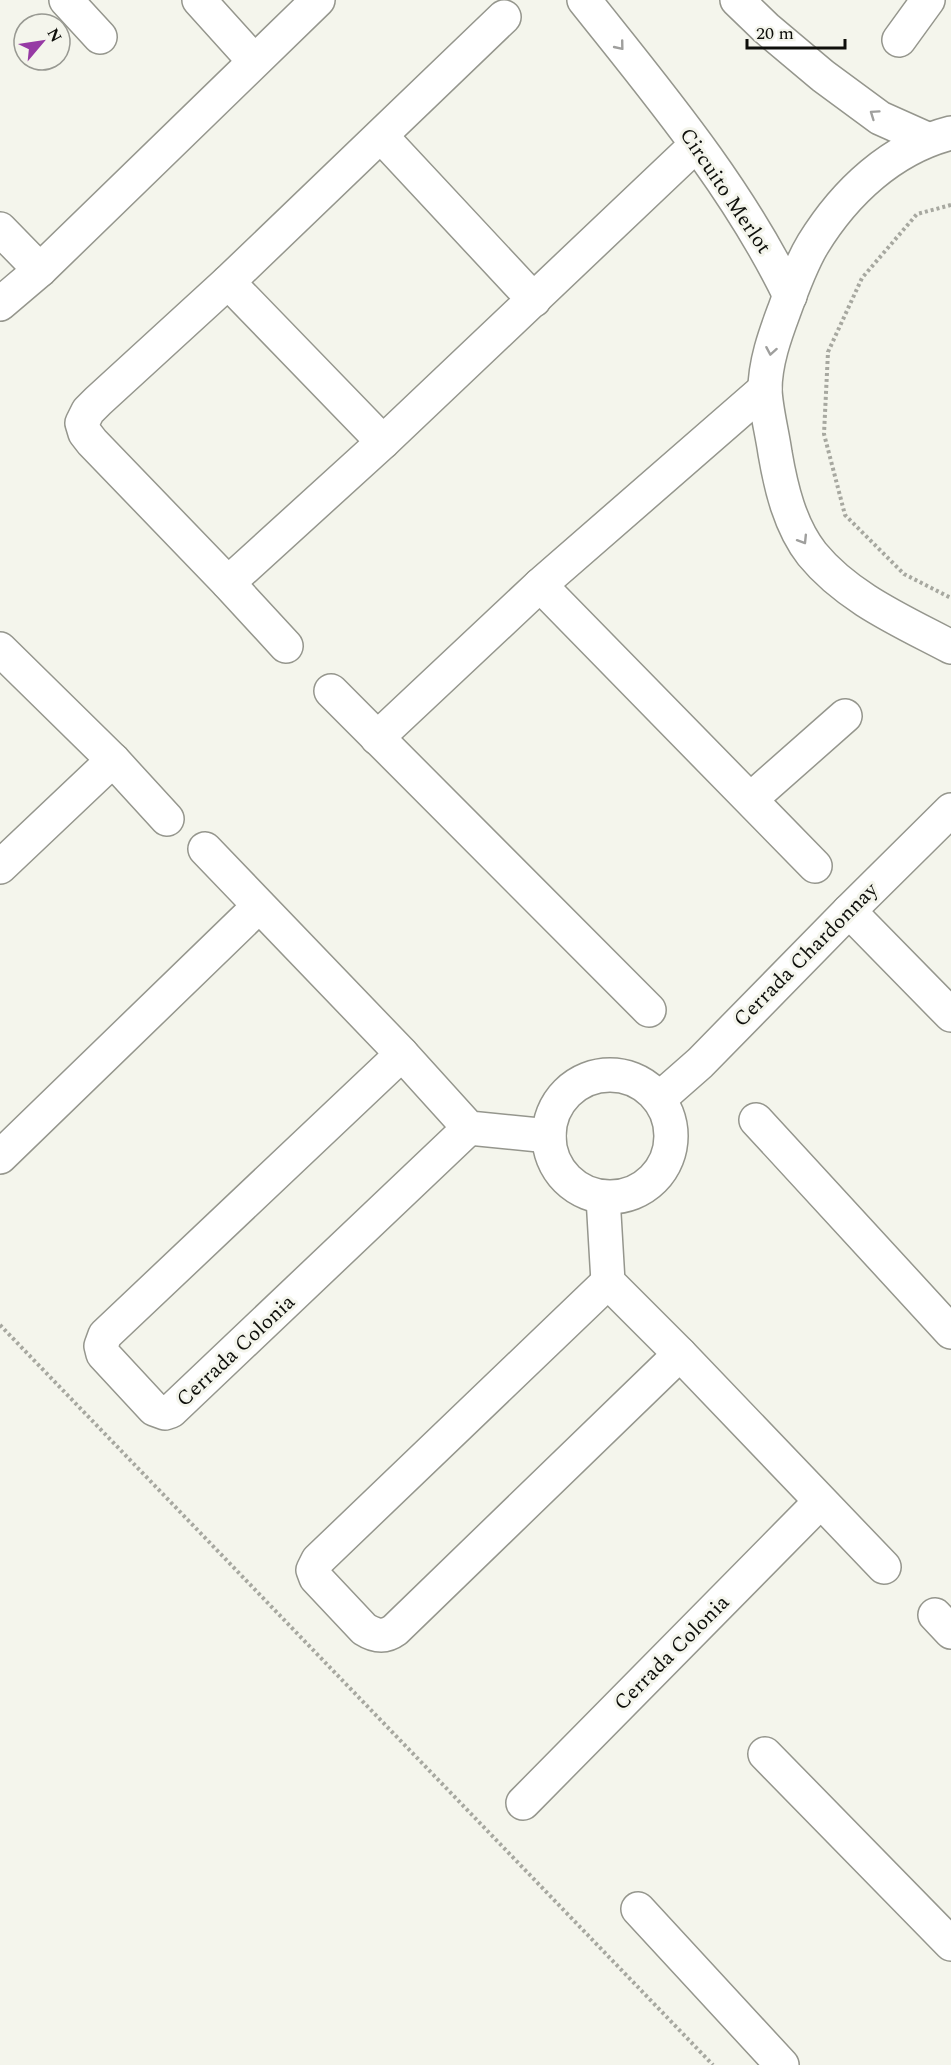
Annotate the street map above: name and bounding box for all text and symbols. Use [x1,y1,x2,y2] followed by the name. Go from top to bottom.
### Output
[12,12,72,72] north arrow
[747,12,844,50] scale bar
[756,20,794,47] text: 20 m
[41,24,68,47] text: N
[613,39,624,50] one-way arrow
[870,110,881,121] one-way arrow
[671,121,779,261] street label: Circuito Merlot
[765,346,778,356] one-way arrow
[796,534,808,544] one-way arrow
[726,875,886,1035] street label: Cerrada Chardonnay
[169,1287,303,1415] street label: Cerrada Colonia
[607,1587,738,1718] street label: Cerrada Colonia

